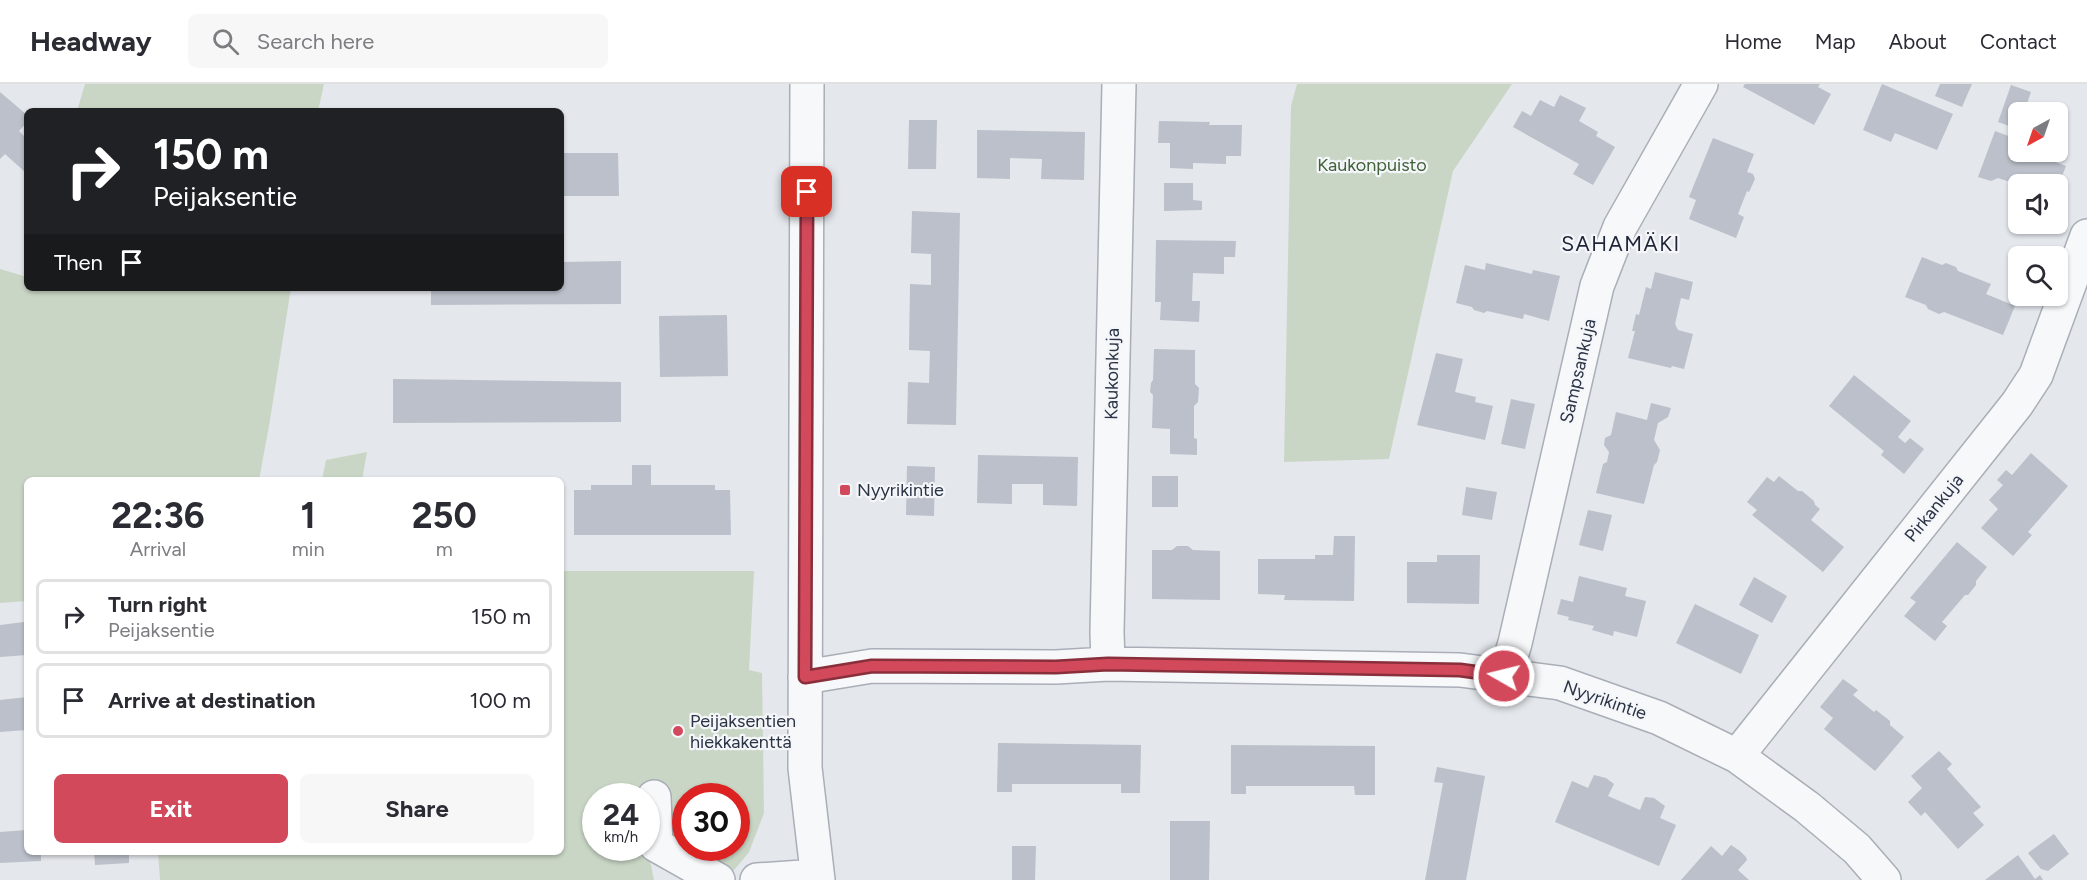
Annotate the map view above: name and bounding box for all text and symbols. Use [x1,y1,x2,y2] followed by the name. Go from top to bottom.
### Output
[188,14,608,68] search box
[30,24,152,58] text: Headway
[209,25,242,58] icon: search
[257,28,374,55] text: Search here
[1725,29,1782,54] text: Home
[1815,29,1856,54] text: Map
[1889,29,1947,54] text: About
[1980,29,2057,54] text: Contact
[2008,102,2068,162] north arrow
[2008,102,2068,306] map controls
[153,129,269,180] text: 150 m
[54,132,132,210] icon: right
[1317,154,1427,176] park label: Kaukonpuisto
[781,166,832,217] pin
[2008,174,2068,234] button: sound
[790,175,823,208] icon: arrive
[153,180,297,213] text: Peijaksentie
[1561,231,1681,256] district label: SAHAMÄKI
[115,246,148,279] icon: arrive
[2008,246,2068,306] button: search
[54,249,103,276] text: Then
[1555,317,1601,425] street label: Sampsankuja
[1100,328,1124,420] street label: Kaukonkuja
[1900,470,1968,546] street label: Pirkankuja
[857,479,944,501] place label: Nyyrikintie
[838,483,852,497] marker: Nyyrikintie
[111,494,205,537] text: 22:36
[301,494,316,537] text: 1
[412,494,477,537] text: 250
[130,537,186,561] text: Arrival
[292,537,325,561] text: min
[436,537,453,561] text: m
[108,591,207,618] text: Turn right
[57,600,90,633] icon: right
[471,603,531,630] text: 150 m
[108,618,215,642] text: Peijaksentie
[1472,644,1536,708] position arrow
[1560,675,1650,725] street label: Nyyrikintie
[57,684,90,717] icon: arrive
[108,687,316,714] text: Arrive at destination
[470,687,531,714] text: 100 m
[690,710,796,753] place label: Peijaksentien hiekkakenttä
[671,724,685,738] marker: Peijaksentien hiekkakenttä
[54,774,288,843] button: Exit
[300,774,534,843] button: Share
[672,783,750,861] speed limit sign: 30
[603,796,639,833] text: 24
[604,828,638,846] text: km/h

